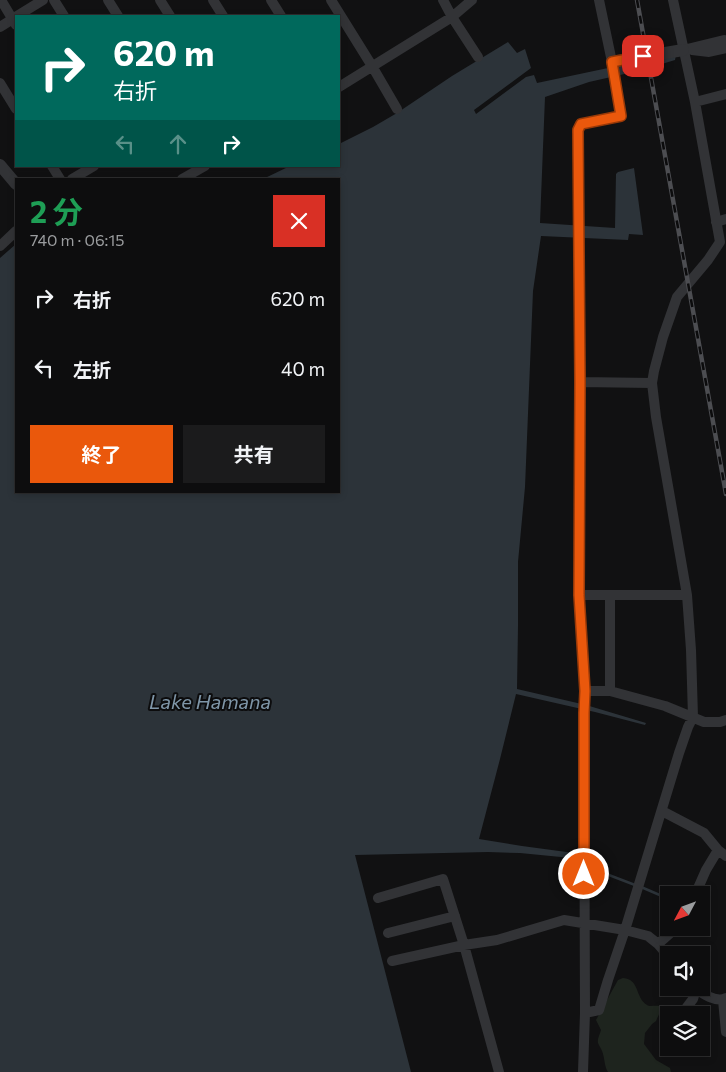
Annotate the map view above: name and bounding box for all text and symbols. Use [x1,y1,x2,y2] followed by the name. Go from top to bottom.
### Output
[113,30,215,73] text: 620 m
[30,35,95,100] icon: right
[622,35,664,77] pin
[629,42,657,70] icon: arrive
[113,77,157,104] text: 右折
[111,130,139,158] icon: left
[164,130,192,158] icon: ahead
[217,130,245,158] icon: right
[30,192,83,229] text: 2 分
[273,195,325,247] button: close
[30,230,124,249] text: 740 m · 06:15
[30,284,58,312] icon: right
[270,287,325,310] text: 620 m
[73,288,111,311] text: 右折
[30,354,58,382] icon: left
[281,357,325,380] text: 40 m
[73,358,111,381] text: 左折
[30,425,173,483] button: 終了
[183,425,325,483] button: 共有
[149,689,271,713] water label: Lake Hamana
[557,847,609,899] position arrow
[660,886,710,936] north arrow
[660,886,710,1056] map controls
[660,946,710,996] button: sound
[660,1006,710,1056] button: layers

